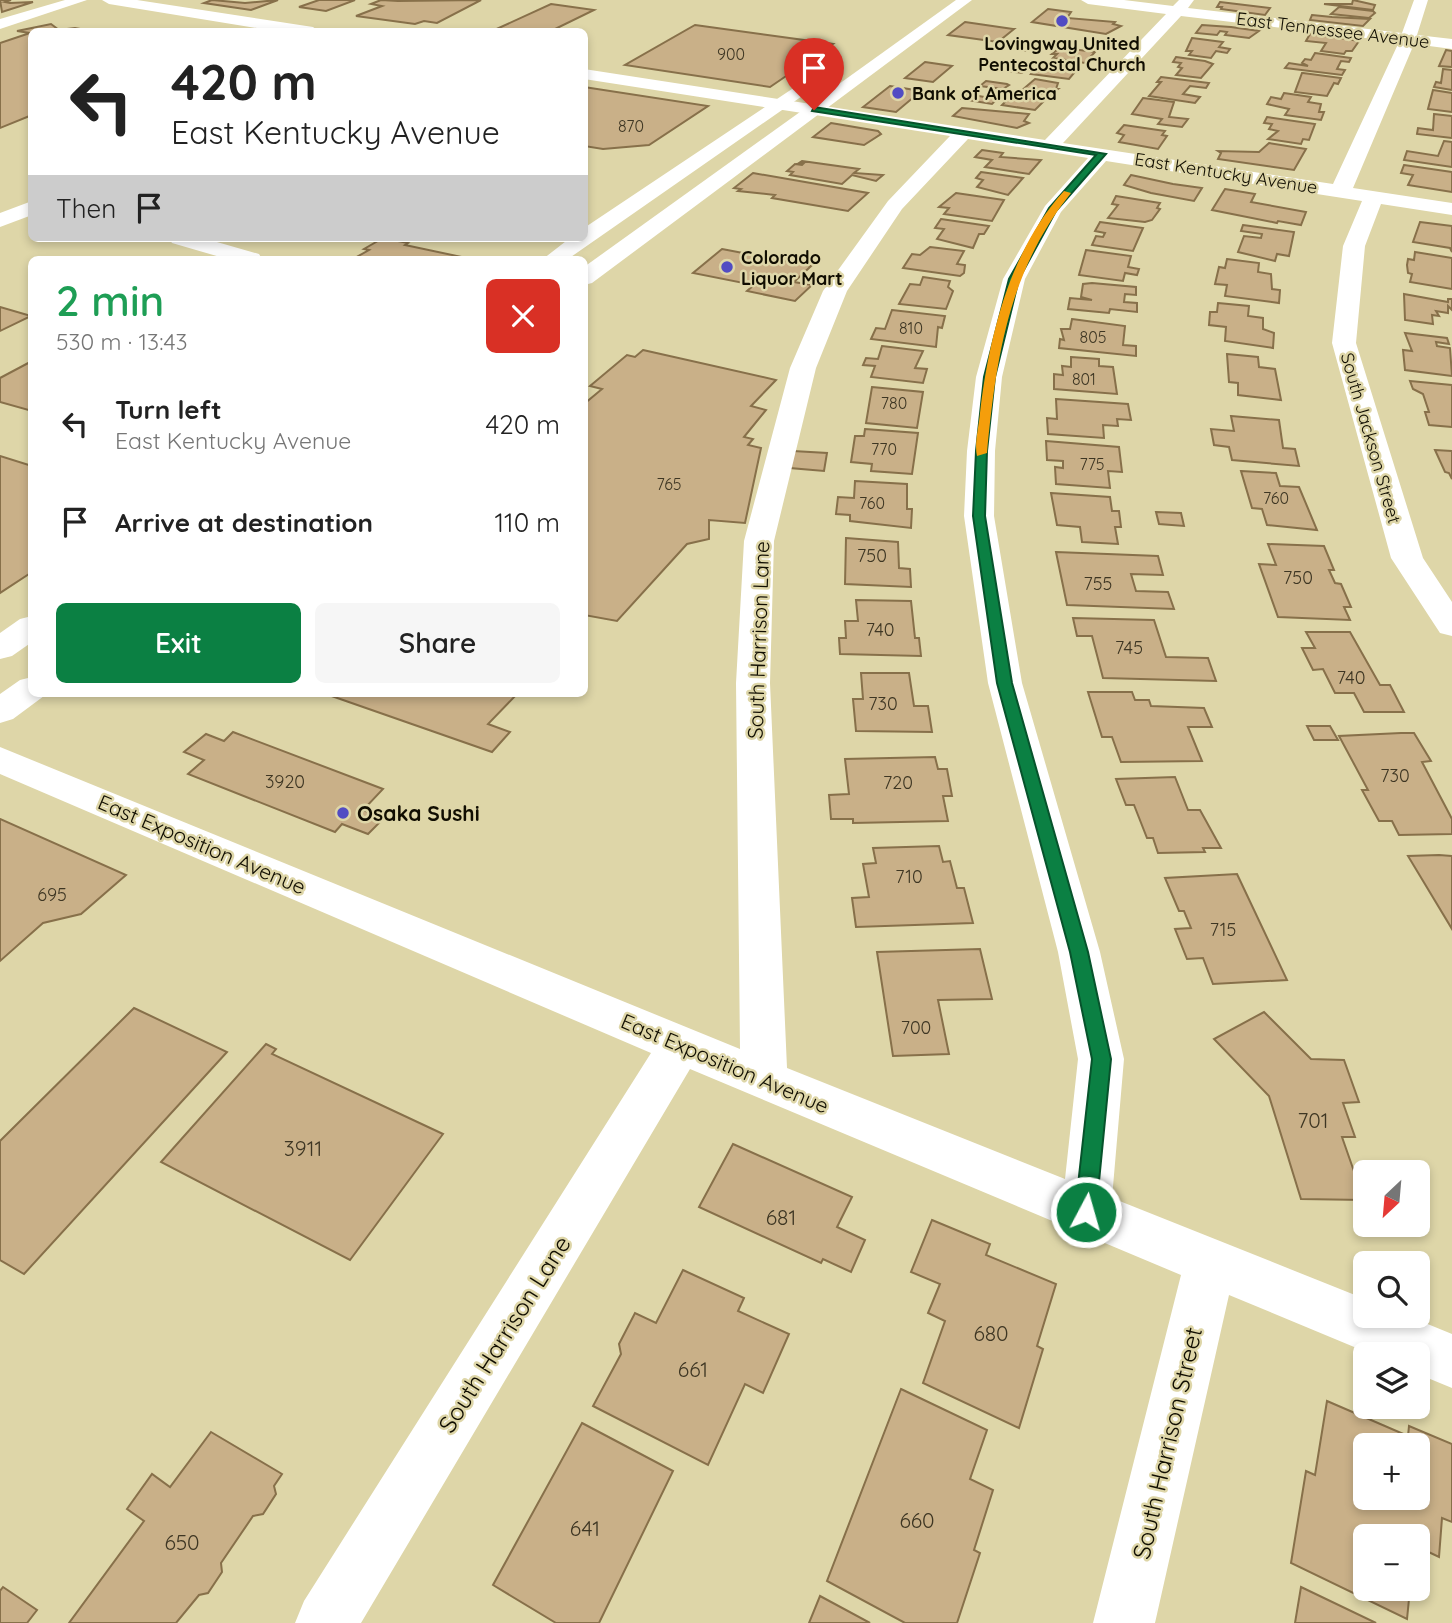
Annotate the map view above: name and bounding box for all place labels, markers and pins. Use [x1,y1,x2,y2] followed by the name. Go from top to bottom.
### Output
[1054,13,1070,29] marker: Lovingway United Pentecostal Church
[978,32,1146,76] place label: Lovingway United Pentecostal Church
[784,38,844,110] pin
[912,82,1057,105] place label: Bank of America
[890,85,906,101] marker: Bank of America
[741,246,843,290] place label: Colorado Liquor Mart
[719,259,735,275] marker: Colorado Liquor Mart
[357,800,480,826] place label: Osaka Sushi
[335,805,351,821] marker: Osaka Sushi

